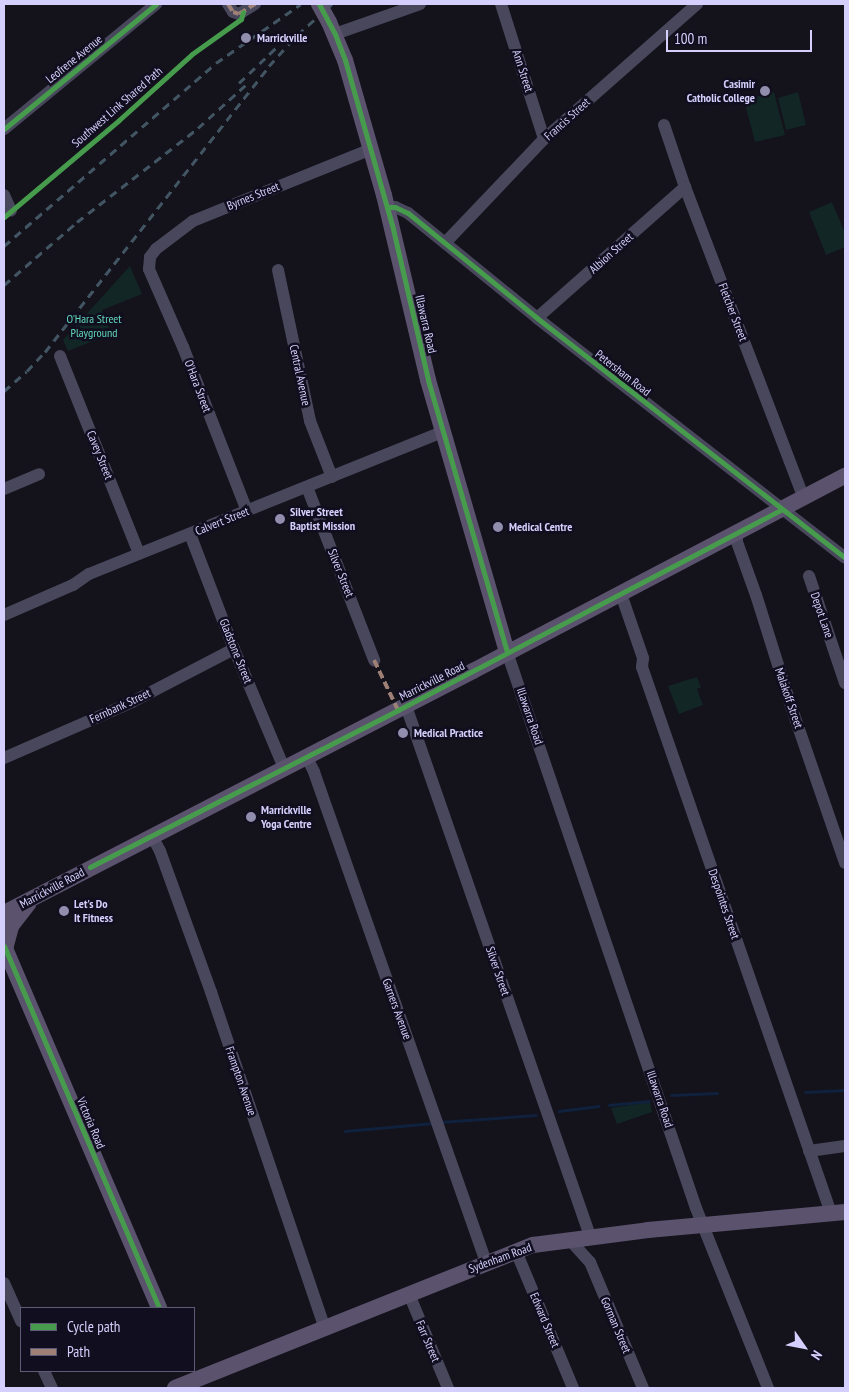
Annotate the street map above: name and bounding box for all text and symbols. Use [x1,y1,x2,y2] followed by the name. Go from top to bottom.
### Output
[669,20,815,52] scale bar
[674,29,707,48] text: 100 m
[239,31,253,45] marker: Marrickville
[257,31,307,45] place label: Marrickville
[43,32,105,86] street label: Leofrene Avenue
[509,48,537,94] street label: Ann Street
[69,64,165,150] street label: Southwest Link Shared Path
[686,77,755,105] place label: Casimir Catholic College
[759,85,771,97] marker: Casimir Catholic College
[541,95,593,143] street label: Francis Street
[225,179,281,213] street label: Byrnes Street
[586,230,636,276] street label: Albion Street
[715,281,751,343] street label: Fletcher Street
[412,293,440,355] street label: Illawarra Road
[66,312,122,340] park label: O'Hara Street Playground
[286,343,314,407] street label: Central Avenue
[592,347,654,399] street label: Petersham Road
[181,358,215,414] street label: O'Hara Street
[84,428,116,482] street label: Cavey Street
[193,504,251,538] street label: Calvert Street
[290,505,355,533] place label: Silver Street Baptist Mission
[274,513,286,525] marker: Silver Street Baptist Mission
[491,520,505,534] marker: Medical Centre
[509,520,572,534] place label: Medical Centre
[325,547,357,599] street label: Silver Street
[807,590,837,640] street label: Depot Lane
[216,616,256,686] street label: Gladstone Street
[397,658,467,704] street label: Marrickville Road
[772,666,806,730] street label: Malakoff Street
[87,686,153,726] street label: Fernbank Street
[514,686,546,746] street label: Illawarra Road
[396,726,410,740] marker: Medical Practice
[414,726,483,740] place label: Medical Practice
[261,803,312,831] place label: Marrickville Yoga Centre
[245,811,257,823] marker: Marrickville Yoga Centre
[17,865,87,911] street label: Marrickville Road
[705,867,743,941] street label: Despointes Street
[74,897,113,925] place label: Let's Do It Fitness
[58,905,70,917] marker: Let's Do It Fitness
[483,945,513,997] street label: Silver Street
[379,976,415,1042] street label: Garners Avenue
[222,1044,260,1118] street label: Frampton Avenue
[644,1069,676,1129] street label: Illawarra Road
[74,1095,108,1151] street label: Victoria Road
[467,1240,533,1276] street label: Sydenham Road
[527,1290,563,1350] street label: Edward Street
[598,1295,634,1355] street label: Gorman Street
[20,1307,195,1372] legend
[67,1317,120,1336] text: Cycle path
[413,1318,443,1364] street label: Farr Street
[779,1322,829,1372] north arrow
[67,1342,90,1361] text: Path
[807,1347,826,1363] text: N

